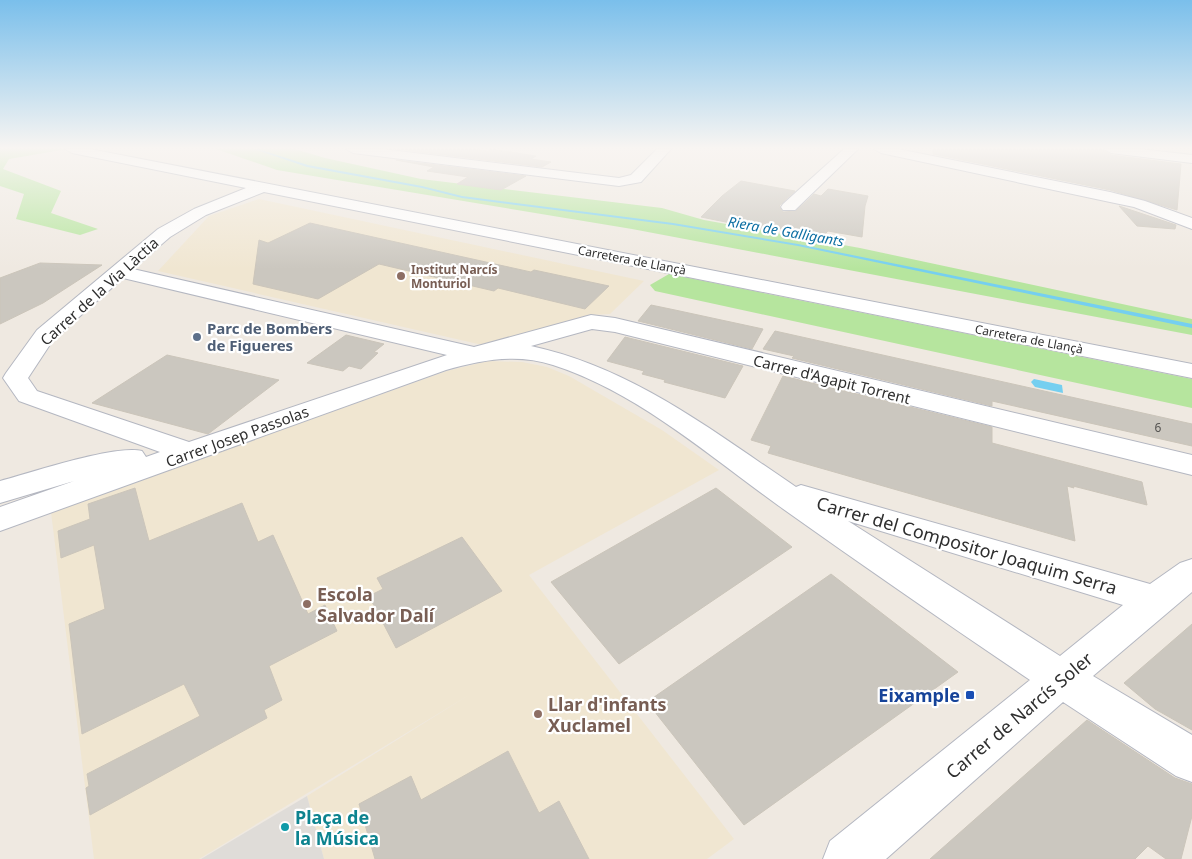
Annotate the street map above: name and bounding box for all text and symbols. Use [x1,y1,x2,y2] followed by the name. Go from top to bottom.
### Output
[727,211,845,251] water label: Riera de Galligants
[36,232,162,350] street label: Carrer de la Via Làctia
[577,241,687,279] street label: Carretera de Llançà
[411,261,498,292] place label: Institut Narcís Monturiol
[395,270,407,282] marker: Institut Narcís Monturiol
[207,318,332,355] place label: Parc de Bombers de Figueres
[974,320,1084,358] street label: Carretera de Llançà
[191,331,203,343] marker: Parc de Bombers de Figueres
[751,350,913,408] street label: Carrer d'Agapit Torrent
[163,401,311,471] street label: Carrer Josep Passolas
[1155,419,1162,436] house number: 6
[814,491,1120,599] street label: Carrer del Compositor Joaquim Serra
[317,582,436,627] place label: Escola Salvador Dalí
[301,598,313,610] marker: Escola Salvador Dalí
[941,646,1098,784] street label: Carrer de Narcís Soler
[878,683,960,707] place label: Eixample
[964,689,976,701] marker: Eixample
[548,692,666,737] place label: Llar d'infants Xuclamel
[532,708,544,720] marker: Llar d'infants Xuclamel
[295,805,379,850] place label: Plaça de la Música
[279,821,291,833] marker: Plaça de la Música

